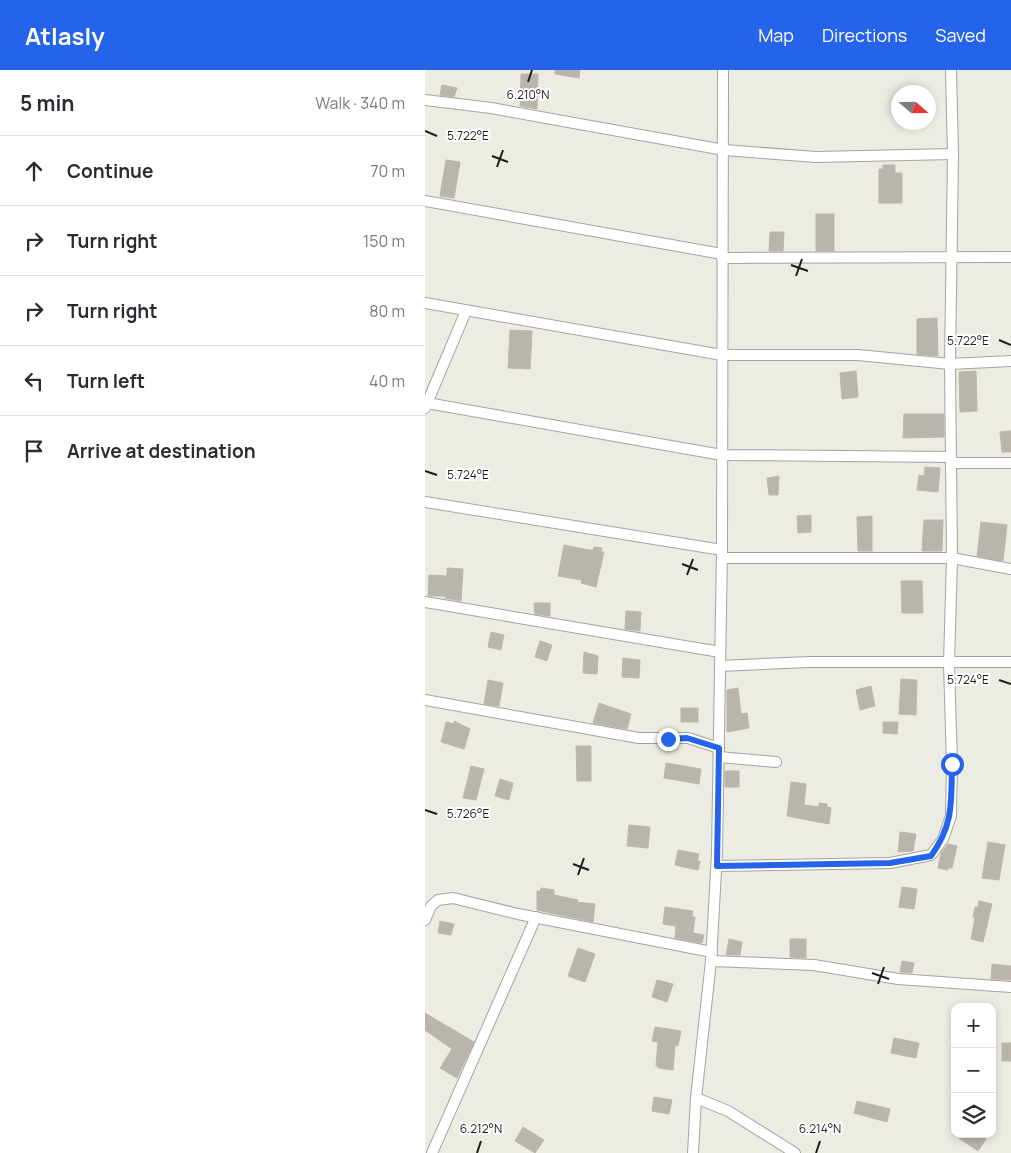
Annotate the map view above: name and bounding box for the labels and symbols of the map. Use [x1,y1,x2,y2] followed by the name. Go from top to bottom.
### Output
[891,85,936,130] north arrow
[507,86,549,103] text: 6.210°N
[447,127,489,144] text: 5.722°E
[947,332,989,349] text: 5.722°E
[447,466,489,483] text: 5.724°E
[947,671,989,688] text: 5.724°E
[657,728,680,751] route end
[941,753,964,776] route start
[447,805,489,822] text: 5.726°E
[460,1120,502,1137] text: 6.212°N
[799,1120,841,1137] text: 6.214°N

